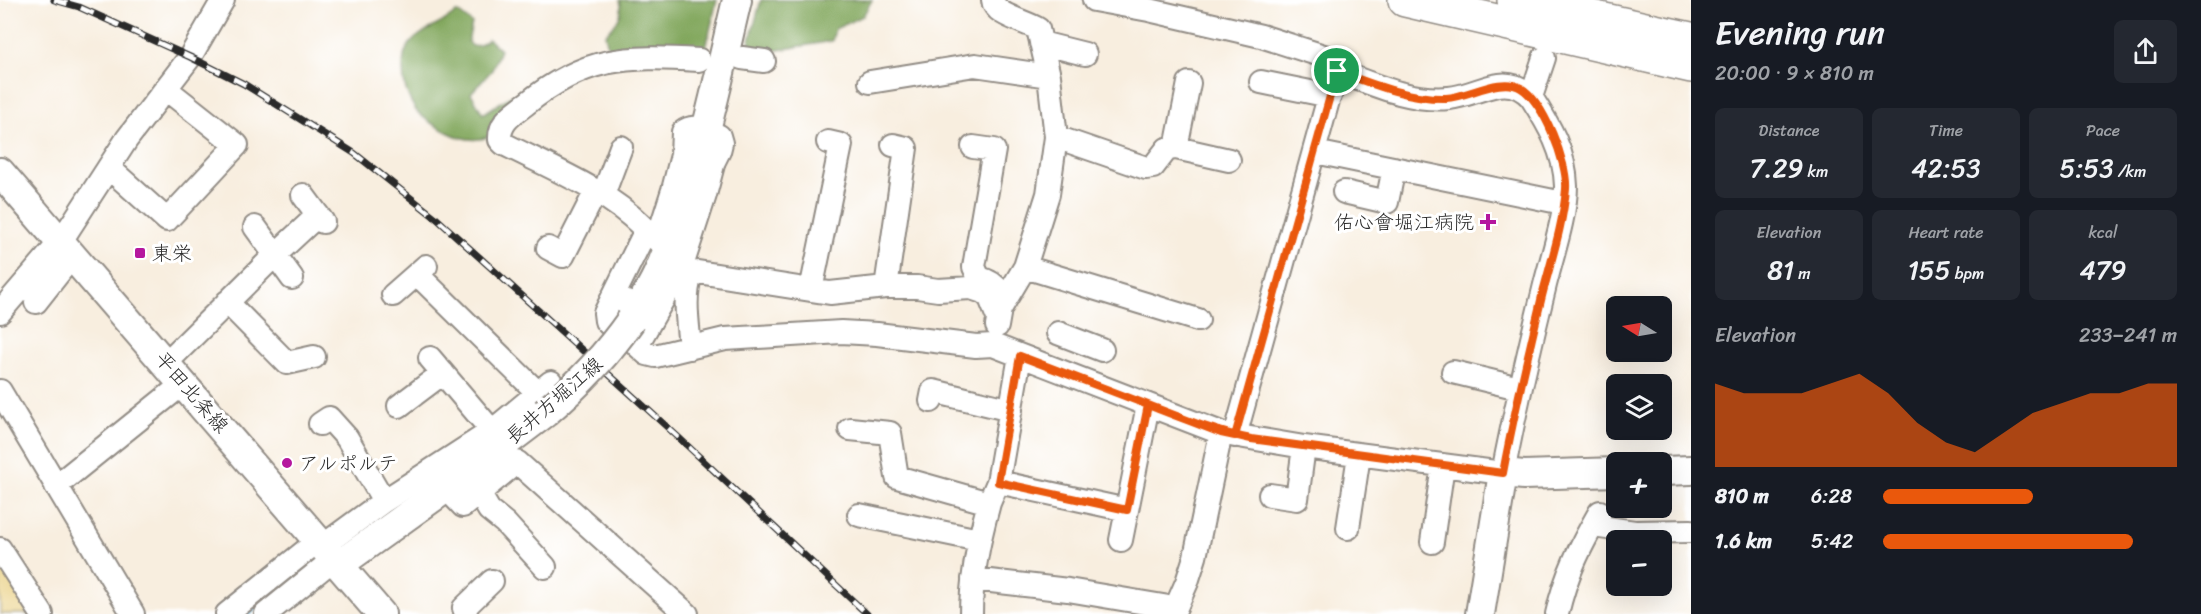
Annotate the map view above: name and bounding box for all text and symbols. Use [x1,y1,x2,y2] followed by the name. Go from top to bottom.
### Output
[1715,4,1885,62] text: Evening run
[2114,20,2177,83] button: share
[1311,45,1362,96] pin
[1320,54,1353,87] icon: arrive
[1715,56,1874,91] text: 20:00 · 9 × 810 m
[1759,116,1819,145] text: Distance
[1929,116,1963,145] text: Time
[2086,116,2120,145] text: Pace
[1750,145,1803,191] text: 7.29
[1911,145,1981,191] text: 42:53
[2060,145,2114,191] text: 5:53
[1803,157,1828,186] text: km
[2114,157,2146,186] text: /km
[1334,205,1474,240] place label: 佑心會堀江病院
[1479,213,1497,231] marker: 佑心會堀江病院
[1757,218,1821,247] text: Elevation
[1908,218,1984,247] text: Heart rate
[2088,218,2118,247] text: kcal
[152,236,192,271] place label: 東栄
[133,246,147,260] marker: 東栄
[1767,247,1794,293] text: 81
[1908,247,1951,293] text: 155
[2079,247,2127,293] text: 479
[1794,259,1811,288] text: m
[1951,259,1984,288] text: bpm
[1606,296,1672,362] north arrow
[1606,296,1672,596] map controls
[1715,318,1796,353] text: Elevation
[2079,318,2177,353] text: 233–241 m
[146,343,238,442] street label: 平田北条線
[498,348,611,453] street label: 長井方堀江線
[1606,374,1672,440] button: layers
[299,446,398,481] place label: アルポルテ
[1606,452,1672,518] button: +
[280,456,294,470] marker: アルポルテ
[1715,479,1769,514] text: 810 m
[1811,479,1852,514] text: 6:28
[1715,524,1772,559] text: 1.6 km
[1811,524,1853,559] text: 5:42
[1606,530,1672,596] button: −

